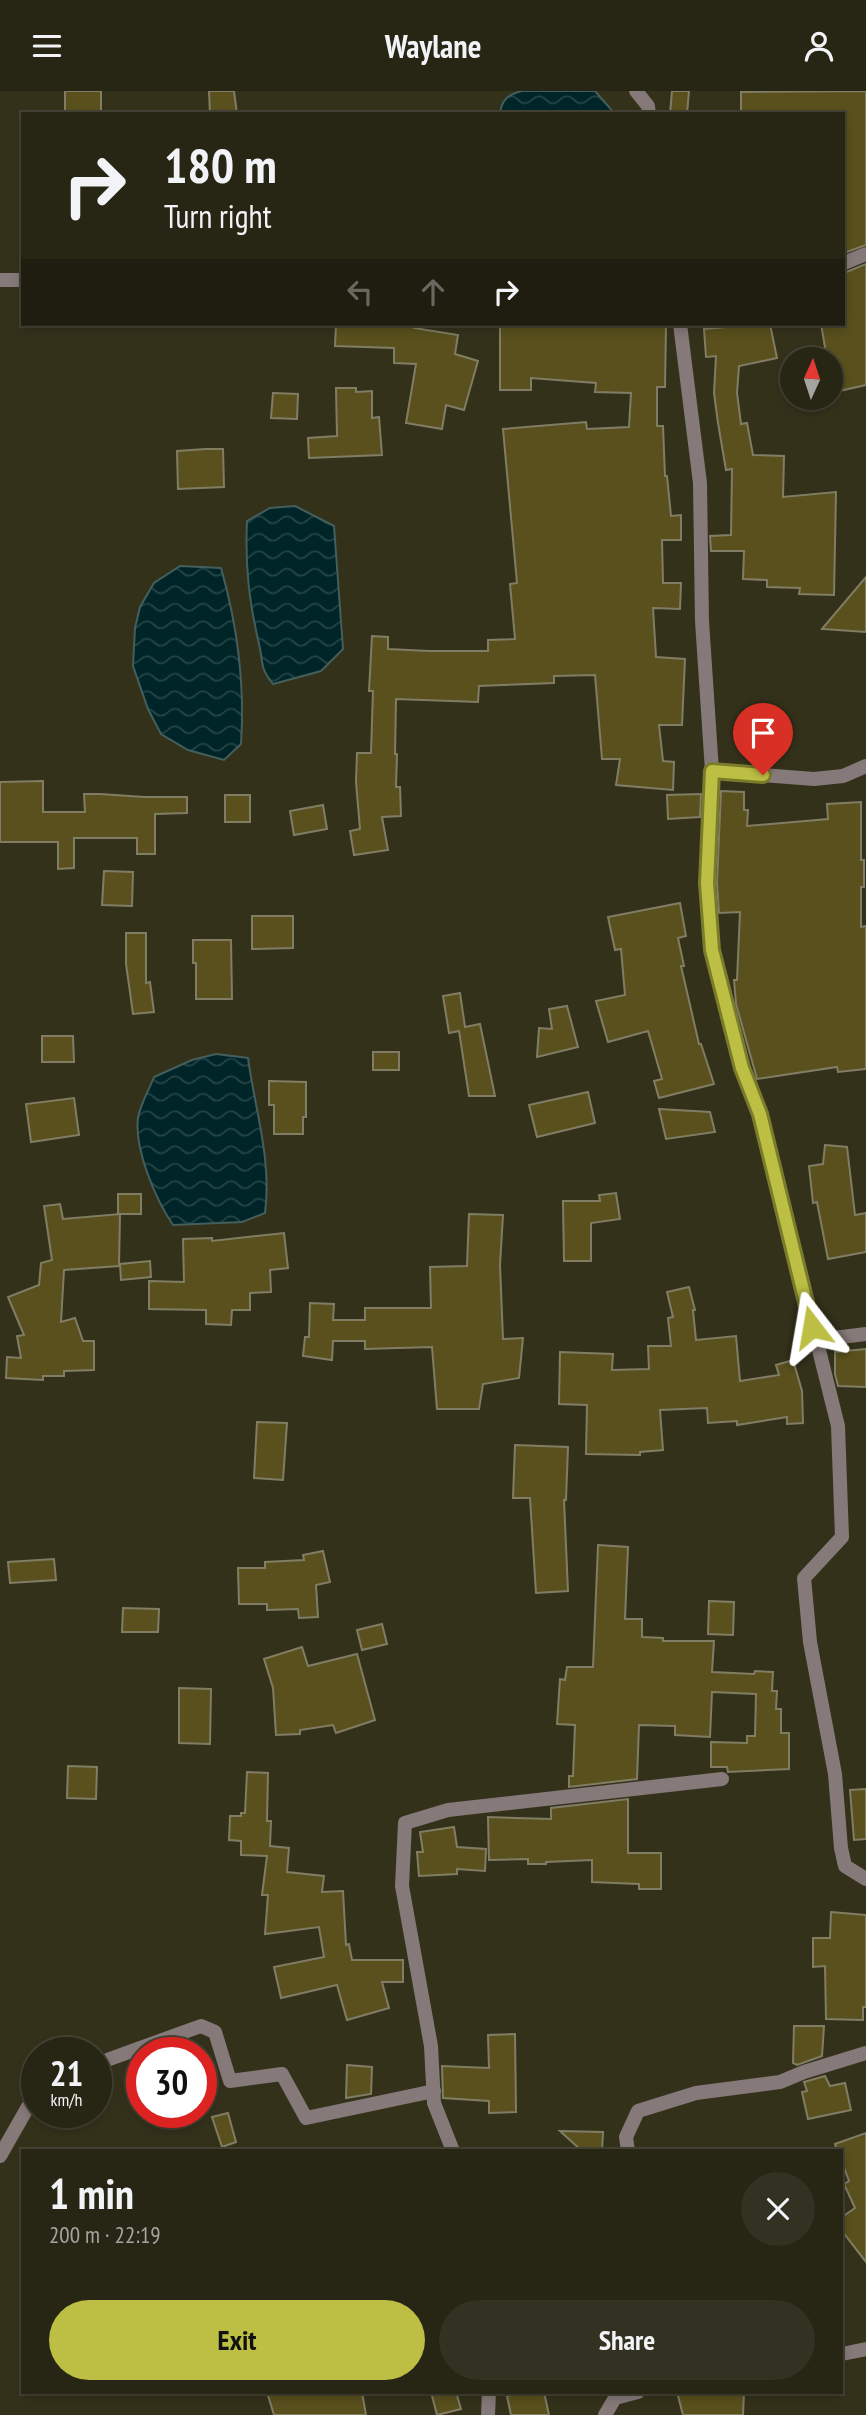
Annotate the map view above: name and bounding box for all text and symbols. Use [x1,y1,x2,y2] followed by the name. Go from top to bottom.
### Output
[385,25,481,67] text: Waylane
[28,27,66,65] icon: menu
[800,27,838,65] icon: person
[164,133,277,197] text: 180 m
[49,140,140,231] icon: right
[164,195,272,237] text: Turn right
[341,273,379,311] icon: left
[414,273,452,311] icon: ahead
[487,273,525,311] icon: right
[780,347,844,409] north arrow
[780,347,843,410] map controls
[733,703,793,775] pin
[744,714,782,752] icon: arrive
[775,1290,849,1364] position arrow
[126,2037,217,2128] speed limit sign: 30
[50,2050,83,2096] text: 21
[51,2088,82,2111] text: km/h
[49,2166,134,2221] text: 1 min
[741,2172,815,2246] button: close
[49,2220,161,2249] text: 200 m · 22:19
[49,2300,425,2380] button: Exit
[439,2300,815,2380] button: Share

